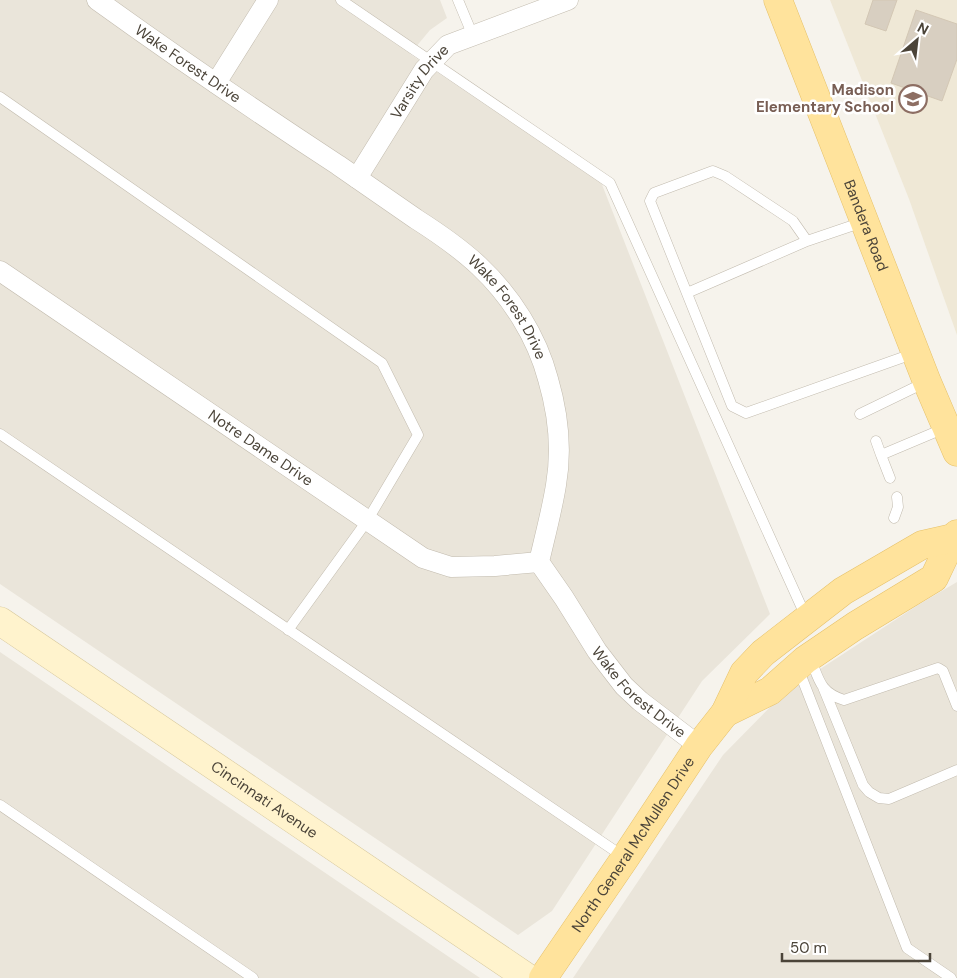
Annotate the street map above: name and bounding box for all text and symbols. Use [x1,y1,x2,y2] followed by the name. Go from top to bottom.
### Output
[892,15,942,65] north arrow
[914,18,932,39] text: N
[131,20,245,108] street label: Wake Forest Drive
[386,40,453,123] street label: Varsity Drive
[756,80,894,117] place label: Madison Elementary School
[898,84,928,114] school or university icon: Madison Elementary School
[839,177,893,274] street label: Bandera Road
[463,251,551,362] street label: Wake Forest Drive
[204,405,317,491] street label: Notre Dame Drive
[587,642,690,742] street label: Wake Forest Drive
[567,753,699,936] street label: North General McMullen Drive
[207,756,322,843] street label: Cincinnati Avenue
[782,930,930,962] scale bar
[790,938,827,958] text: 50 m

